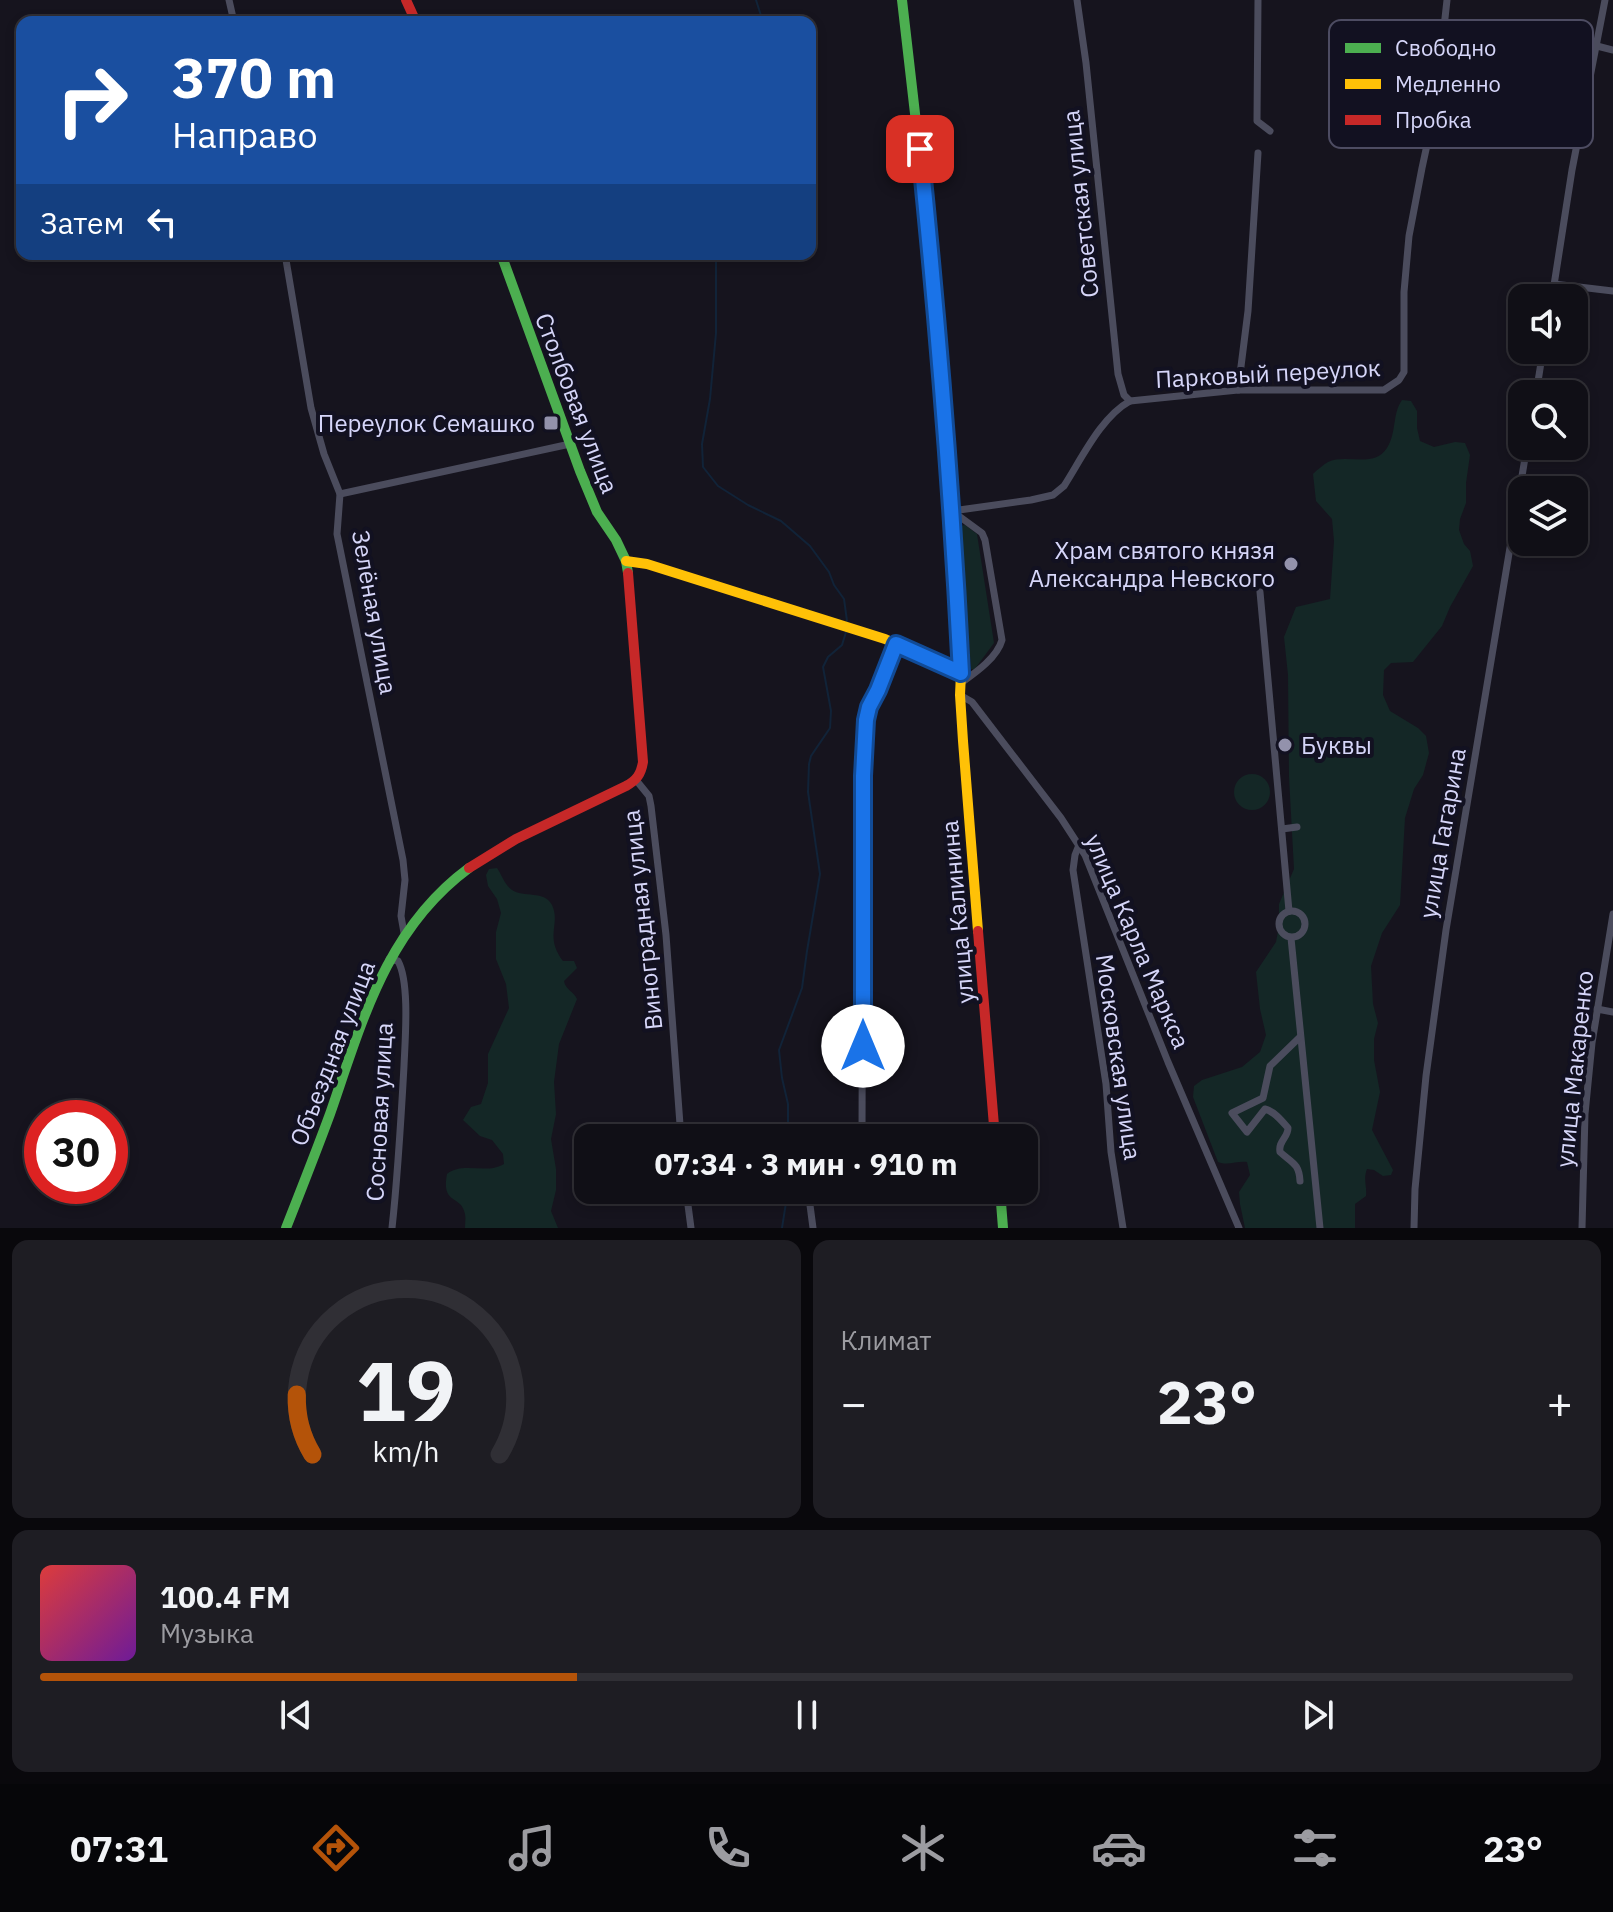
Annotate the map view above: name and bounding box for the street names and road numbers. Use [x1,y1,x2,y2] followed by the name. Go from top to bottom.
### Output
[1054,108,1106,299] street label: Советская улица
[528,308,626,498] street label: Столбовая улица
[1154,351,1382,395] street label: Парковый переулок
[345,527,405,697] street label: Зелёная улица
[1411,745,1473,921] street label: улица Гагарина
[615,808,669,1032] street label: Виноградная улица
[933,819,981,1005] street label: улица Калинина
[1078,829,1198,1054] street label: улица Карла Маркса
[1089,952,1149,1162] street label: Московская улица
[282,956,382,1150] street label: Объездная улица
[1548,969,1600,1169] street label: улица Макаренко
[358,1022,400,1202] street label: Сосновая улица

